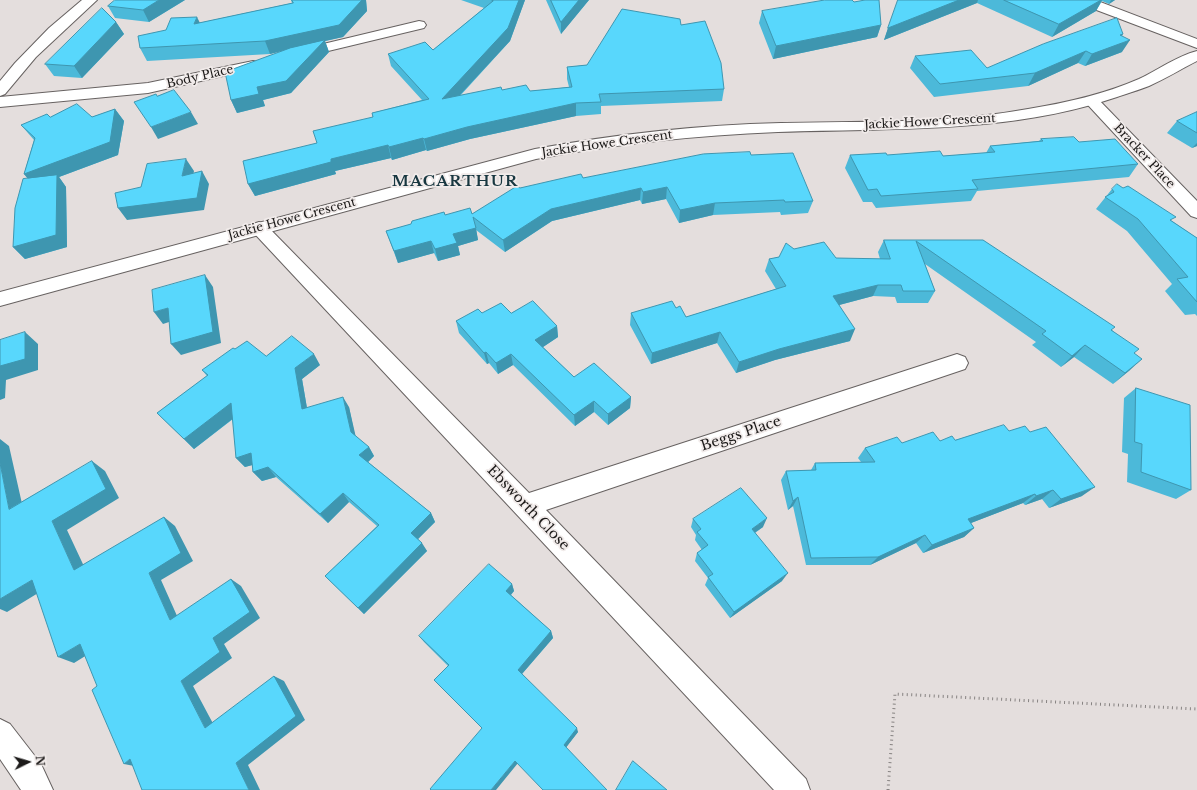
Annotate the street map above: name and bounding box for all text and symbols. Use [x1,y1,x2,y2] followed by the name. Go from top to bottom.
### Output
[165,62,235,92] street label: Body Place
[864,111,996,133] street label: Jackie Howe Crescent
[1110,121,1178,191] street label: Bracker Place
[541,128,673,160] street label: Jackie Howe Crescent
[392,173,518,191] district label: MACARTHUR
[227,195,357,243] street label: Jackie Howe Crescent
[699,413,783,455] street label: Beggs Place
[483,462,573,554] street label: Ebsworth Close
[8,742,48,782] north arrow
[33,755,47,767] text: N

